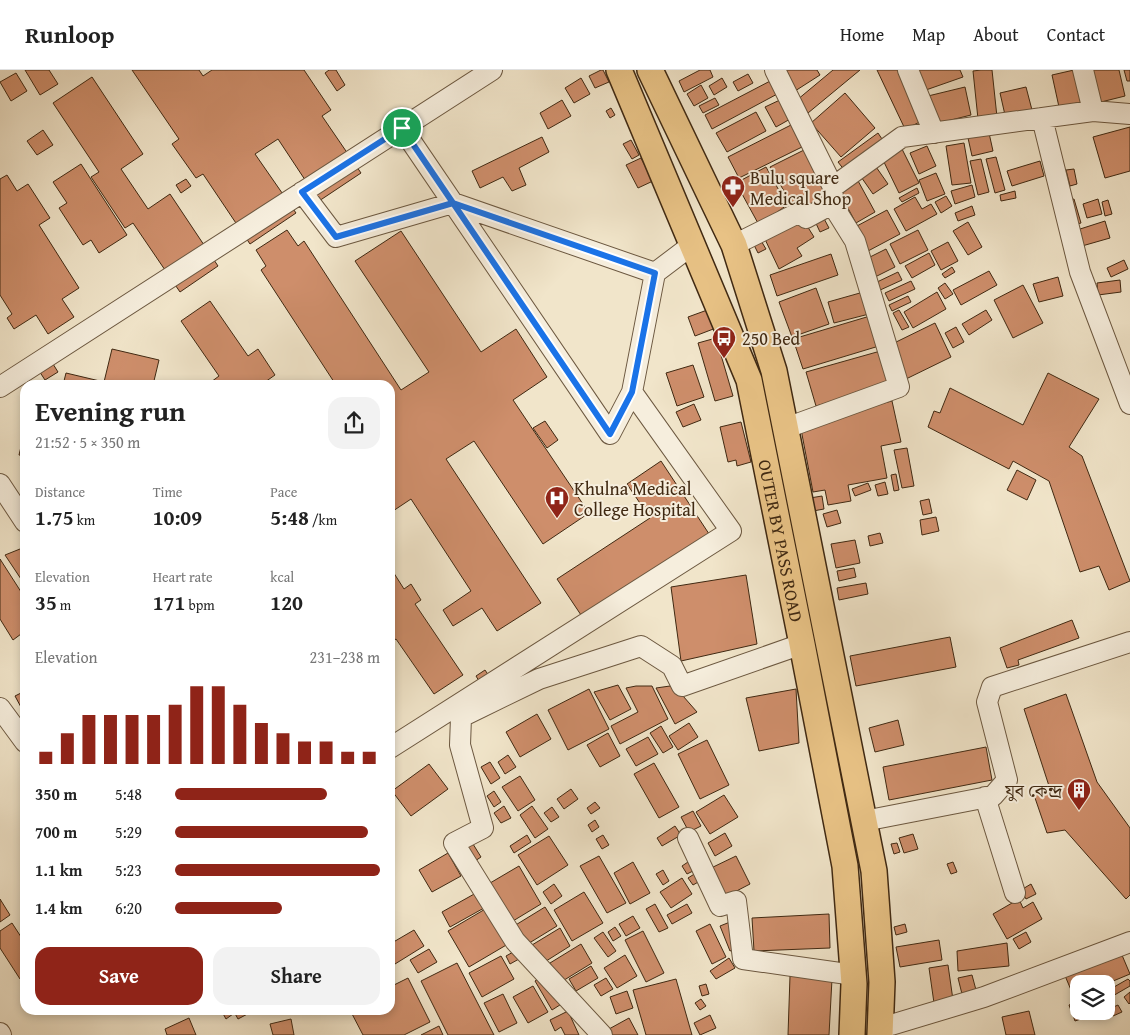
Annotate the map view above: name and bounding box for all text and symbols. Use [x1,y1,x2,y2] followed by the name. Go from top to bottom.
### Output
[25,17,114,52] text: Runloop
[840,21,884,48] text: Home
[912,21,945,48] text: Map
[973,21,1019,48] text: About
[1047,21,1105,48] text: Contact
[381,107,423,149] pin
[388,114,416,142] icon: arrive
[750,164,851,212] place label: Bulu square Medical Shop
[720,174,746,208] pharmacy icon: Bulu square Medical Shop
[711,325,737,359] bus stop icon: 250 Bed
[742,325,801,352] place label: 250 Bed
[35,390,186,431] text: Evening run
[328,397,380,449] button: share
[35,430,140,454] text: 21:52 · 5 × 350 m
[752,457,811,624] street label: OUTER BY PASS ROAD
[574,475,696,523] place label: Khulna Medical College Hospital
[35,482,85,502] text: Distance
[153,482,182,502] text: Time
[270,482,297,502] text: Pace
[544,485,570,519] hospital icon: Khulna Medical College Hospital
[35,502,74,533] text: 1.75
[153,502,202,533] text: 10:09
[270,502,309,533] text: 5:48
[74,510,95,530] text: km
[309,510,337,530] text: /km
[35,567,90,587] text: Elevation
[153,567,213,587] text: Heart rate
[270,567,294,587] text: kcal
[35,587,57,618] text: 35
[153,587,185,618] text: 171
[270,587,303,618] text: 120
[57,595,71,615] text: m
[185,595,215,615] text: bpm
[35,645,98,669] text: Elevation
[310,645,380,669] text: 231–238 m
[1004,777,1063,804] place label: যুব কেন্দ্র
[1066,777,1092,811] building icon: যুব কেন্দ্র
[35,782,77,806] text: 350 m
[115,782,142,806] text: 5:48
[35,820,77,844] text: 700 m
[115,820,142,844] text: 5:29
[35,858,82,882] text: 1.1 km
[115,858,142,882] text: 5:23
[35,896,82,920] text: 1.4 km
[115,896,142,920] text: 6:20
[35,947,203,1005] button: Save
[213,947,380,1005] button: Share
[1070,975,1115,1020] map controls
[1070,975,1115,1020] button: layers

